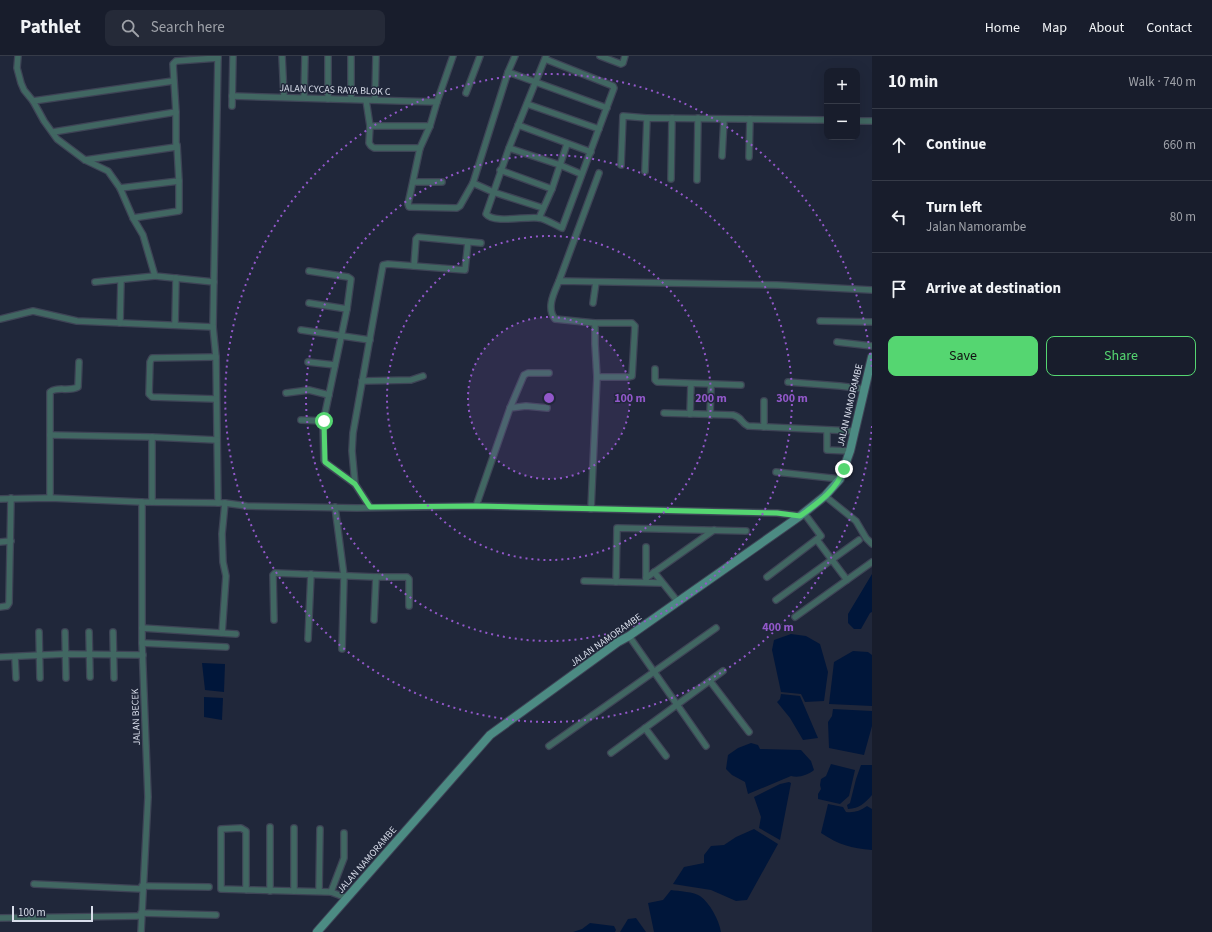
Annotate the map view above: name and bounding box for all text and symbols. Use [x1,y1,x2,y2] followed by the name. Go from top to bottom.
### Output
[105,10,385,46] search box
[20,14,81,41] text: Pathlet
[119,17,141,39] icon: search
[151,17,225,38] text: Search here
[985,18,1020,38] text: Home
[1042,18,1067,38] text: Map
[1089,18,1124,38] text: About
[1146,18,1192,38] text: Contact
[824,68,860,140] map controls
[824,68,860,104] button: +
[888,70,938,94] text: 10 min
[1128,73,1196,91] text: Walk · 740 m
[279,81,391,99] street label: JALAN CYCAS RAYA BLOK C
[824,104,860,140] button: −
[888,134,910,156] icon: ahead
[926,134,986,155] text: Continue
[1163,136,1196,154] text: 660 m
[926,197,982,218] text: Turn left
[888,206,910,228] icon: left
[1170,208,1196,226] text: 80 m
[926,218,1026,236] text: Jalan Namorambe
[888,278,910,300] icon: arrive
[926,278,1061,299] text: Arrive at destination
[888,336,1038,376] button: Save
[1046,336,1196,376] button: Share
[834,362,866,448] street label: JALAN NAMORAMBE
[614,390,646,407] text: 100 m
[695,390,727,407] text: 200 m
[776,390,808,407] text: 300 m
[542,391,556,405] centre of rings
[315,412,333,430] route start
[835,460,853,478] route end
[567,610,645,670] street label: JALAN NAMORAMBE
[762,619,794,636] text: 400 m
[128,688,144,746] street label: JALAN BECEK
[334,824,400,896] street label: JALAN NAMORAMBE
[12,904,93,923] scale bar
[18,905,46,920] text: 100 m

